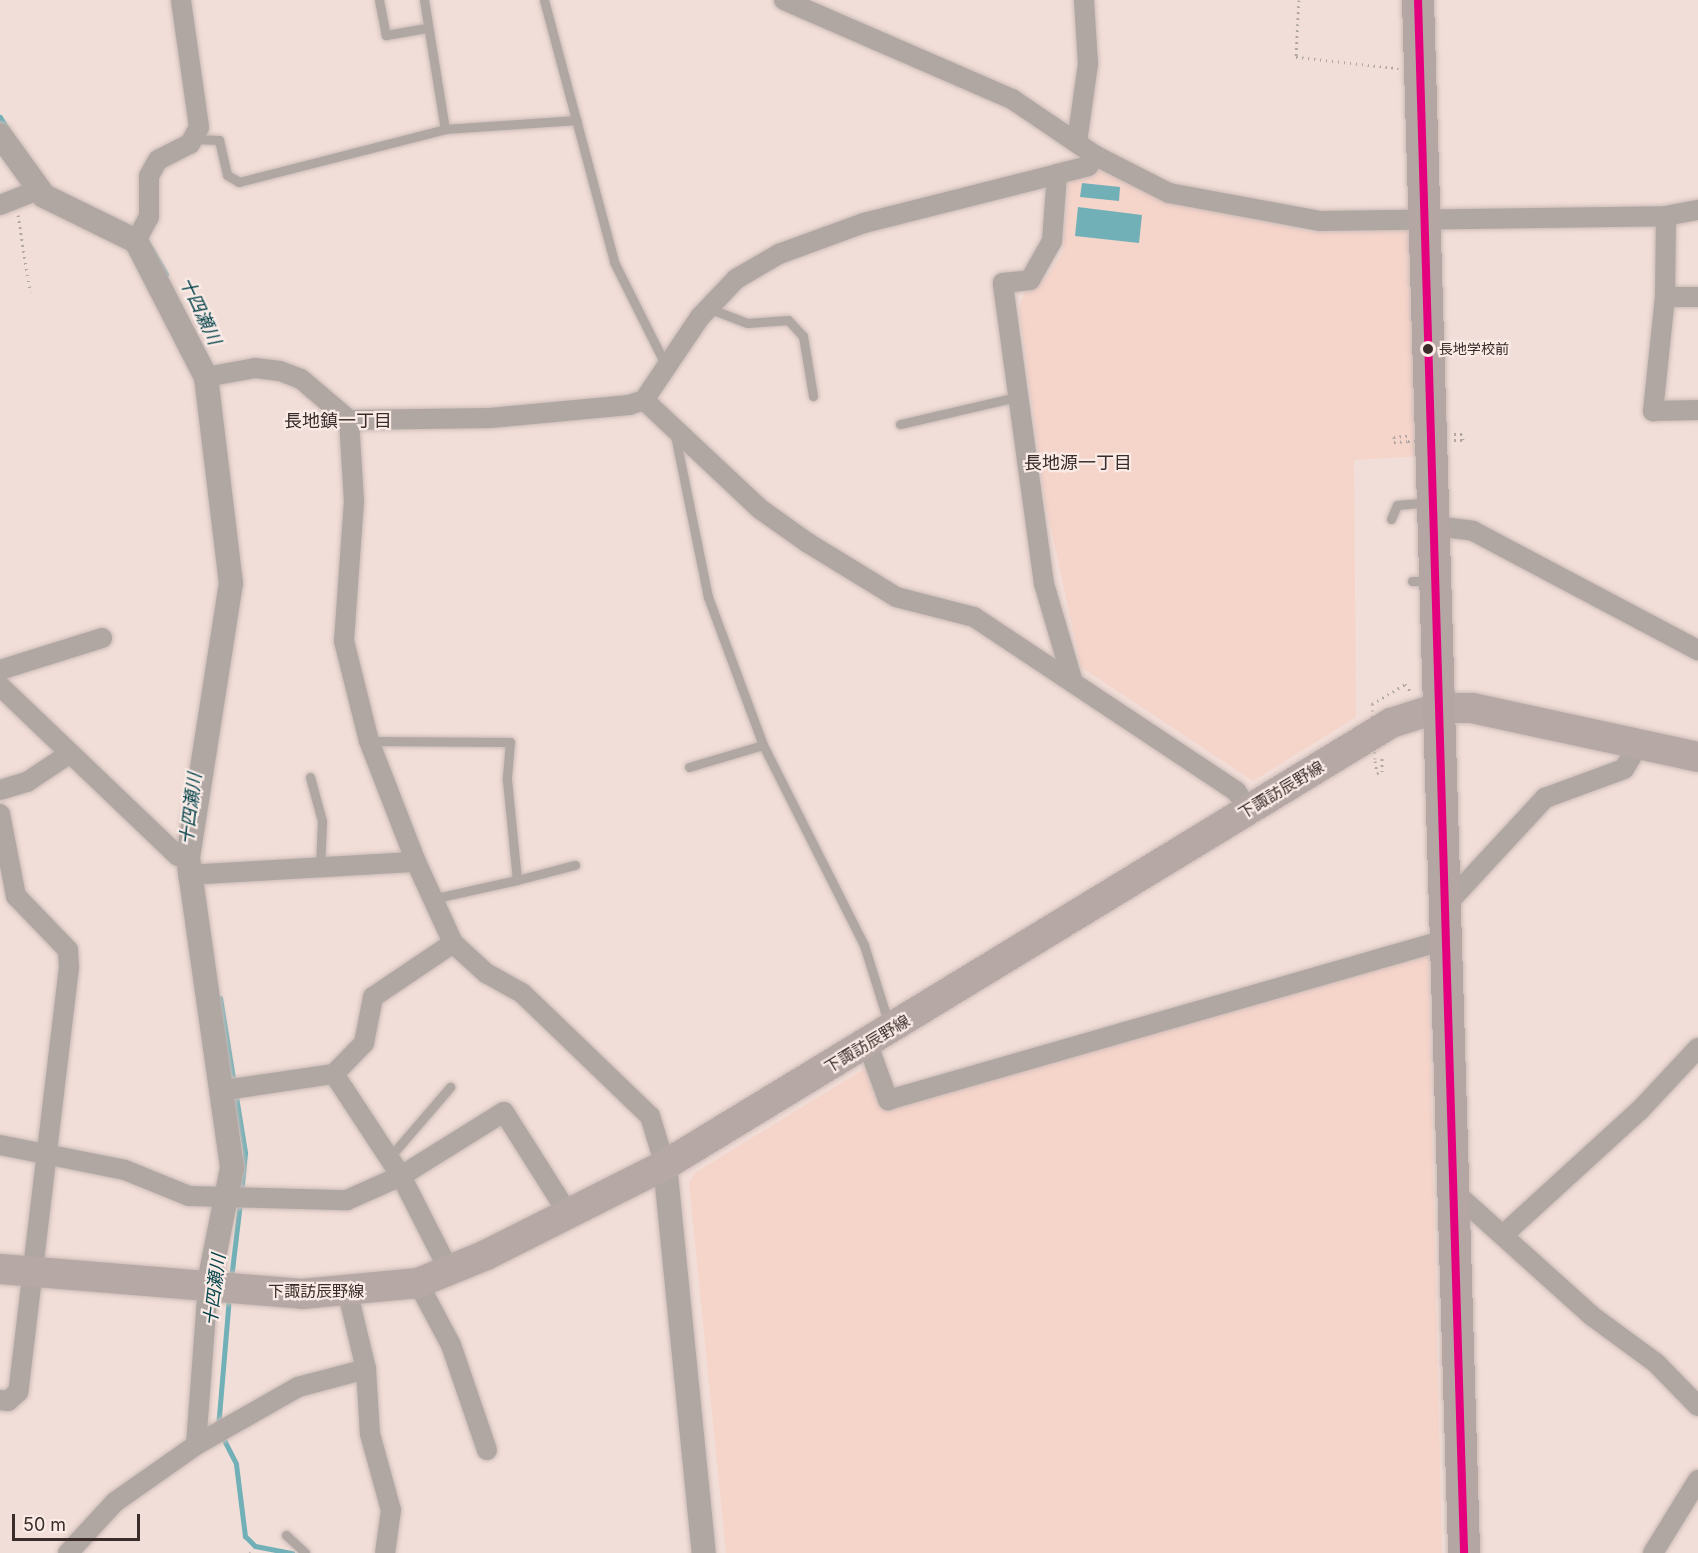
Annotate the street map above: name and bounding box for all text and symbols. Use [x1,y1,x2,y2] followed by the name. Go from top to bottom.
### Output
[175,274,225,348] water label: 十四瀬川
[1439,341,1509,357] place label: 長地学校前
[1422,343,1434,355] marker: 長地学校前
[284,410,392,432] district label: 長地鎮一丁目
[1024,452,1132,474] district label: 長地源一丁目
[1235,757,1327,823] street label: 下諏訪辰野線
[176,772,206,846] water label: 十四瀬川
[821,1011,913,1077] street label: 下諏訪辰野線
[200,1253,230,1327] water label: 十四瀬川
[268,1281,364,1301] street label: 下諏訪辰野線
[15,1502,142,1540] scale bar
[23,1514,66,1535] text: 50 m

